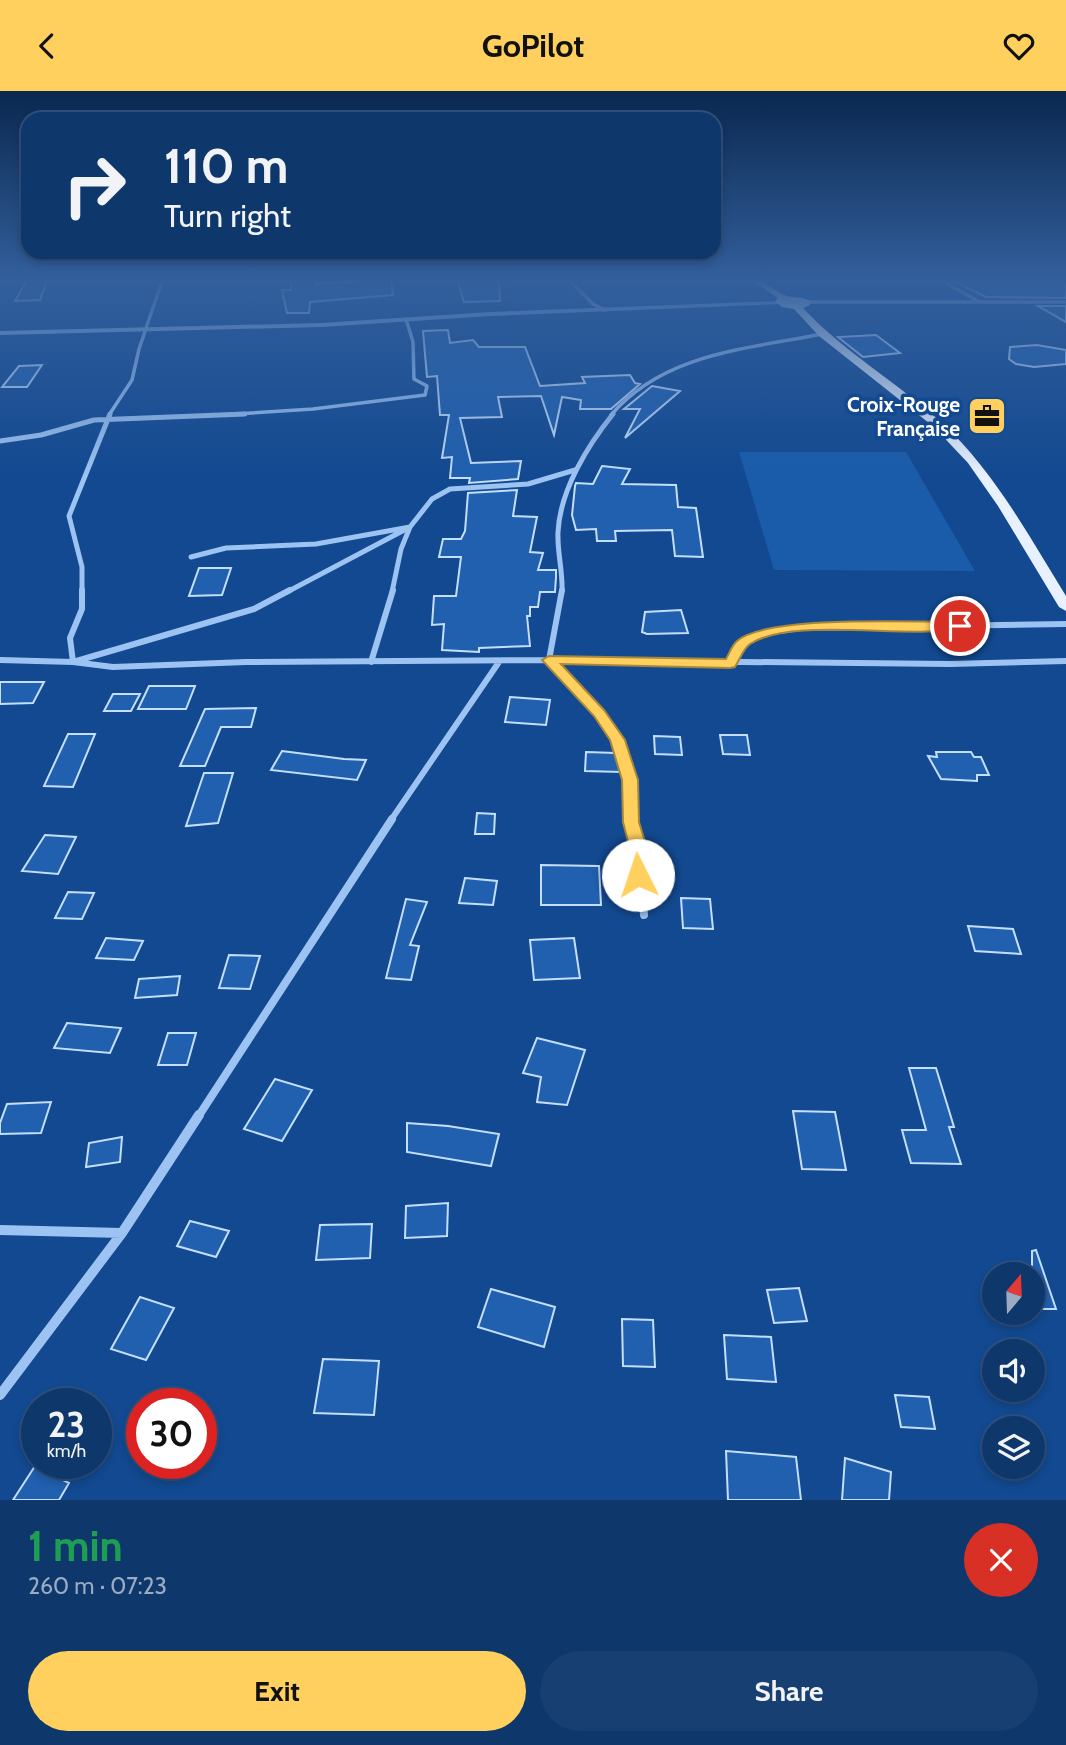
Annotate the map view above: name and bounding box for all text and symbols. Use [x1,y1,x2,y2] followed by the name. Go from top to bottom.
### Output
[482,26,584,65] text: GoPilot
[28,27,66,65] icon: back
[1000,27,1038,65] icon: heart
[164,136,288,195] text: 110 m
[49,140,140,231] icon: right
[164,196,291,235] text: Turn right
[847,392,960,441] place label: Croix-Rouge Française
[966,395,1008,437] office icon: Croix-Rouge Française
[930,596,990,656] pin
[941,607,979,645] icon: arrive
[601,838,675,912] position arrow
[982,1262,1045,1325] north arrow
[982,1262,1045,1479] map controls
[982,1339,1045,1402] button: sound
[126,1388,217,1479] speed limit sign: 30
[48,1403,85,1446] text: 23
[982,1416,1045,1479] button: layers
[47,1440,86,1462] text: km/h
[28,1520,123,1572] text: 1 min
[964,1523,1038,1597] button: close
[28,1572,167,1600] text: 260 m · 07:23
[28,1651,526,1731] button: Exit
[540,1651,1038,1731] button: Share

